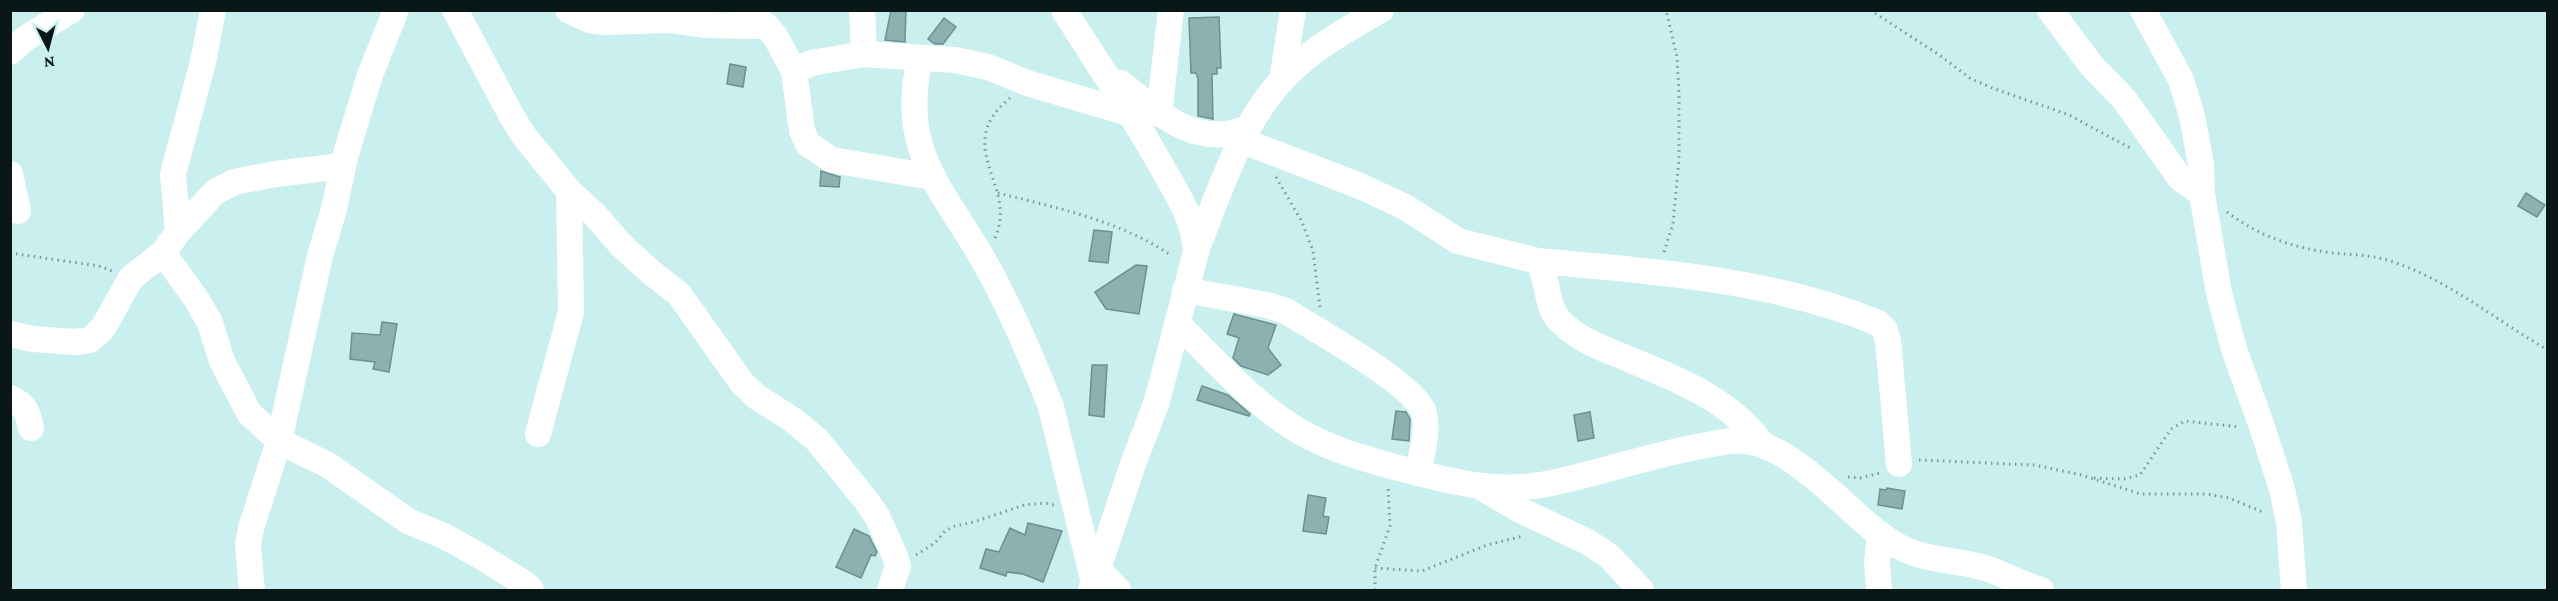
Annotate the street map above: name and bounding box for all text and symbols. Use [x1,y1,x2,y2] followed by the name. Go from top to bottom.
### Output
[18,18,78,78] north arrow
[43,53,56,71] text: N

